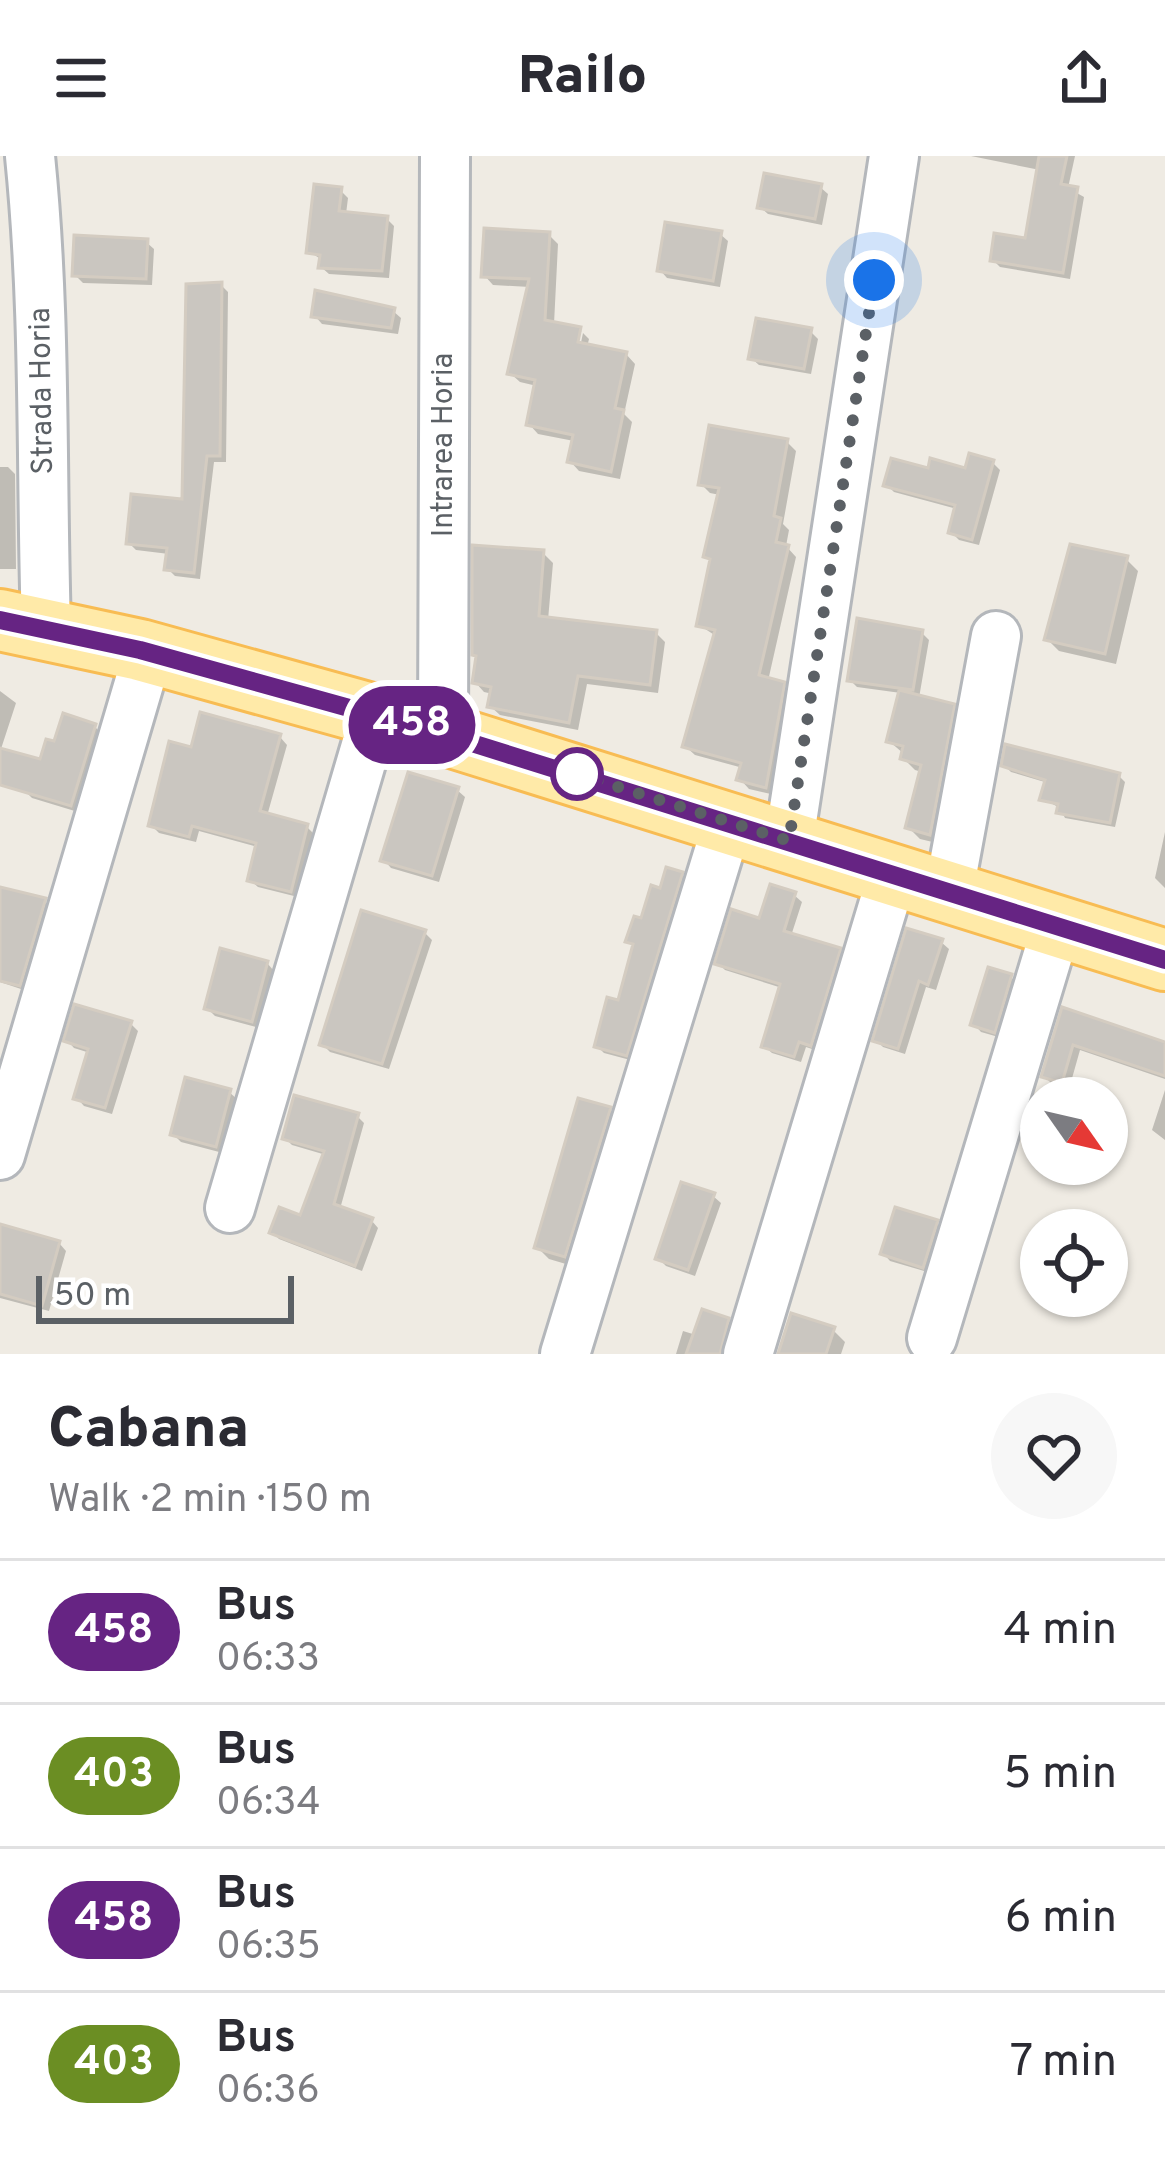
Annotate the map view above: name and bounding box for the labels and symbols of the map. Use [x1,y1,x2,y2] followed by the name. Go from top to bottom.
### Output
[844,250,904,310] your location
[23,307,63,475] street label: Strada Horia
[426,353,463,537] street label: Intrarea Horia
[343,686,481,764] line badge: 458
[552,749,602,799] unlabelled marker
[1020,1077,1128,1185] north arrow
[36,1270,294,1323] scale bar

